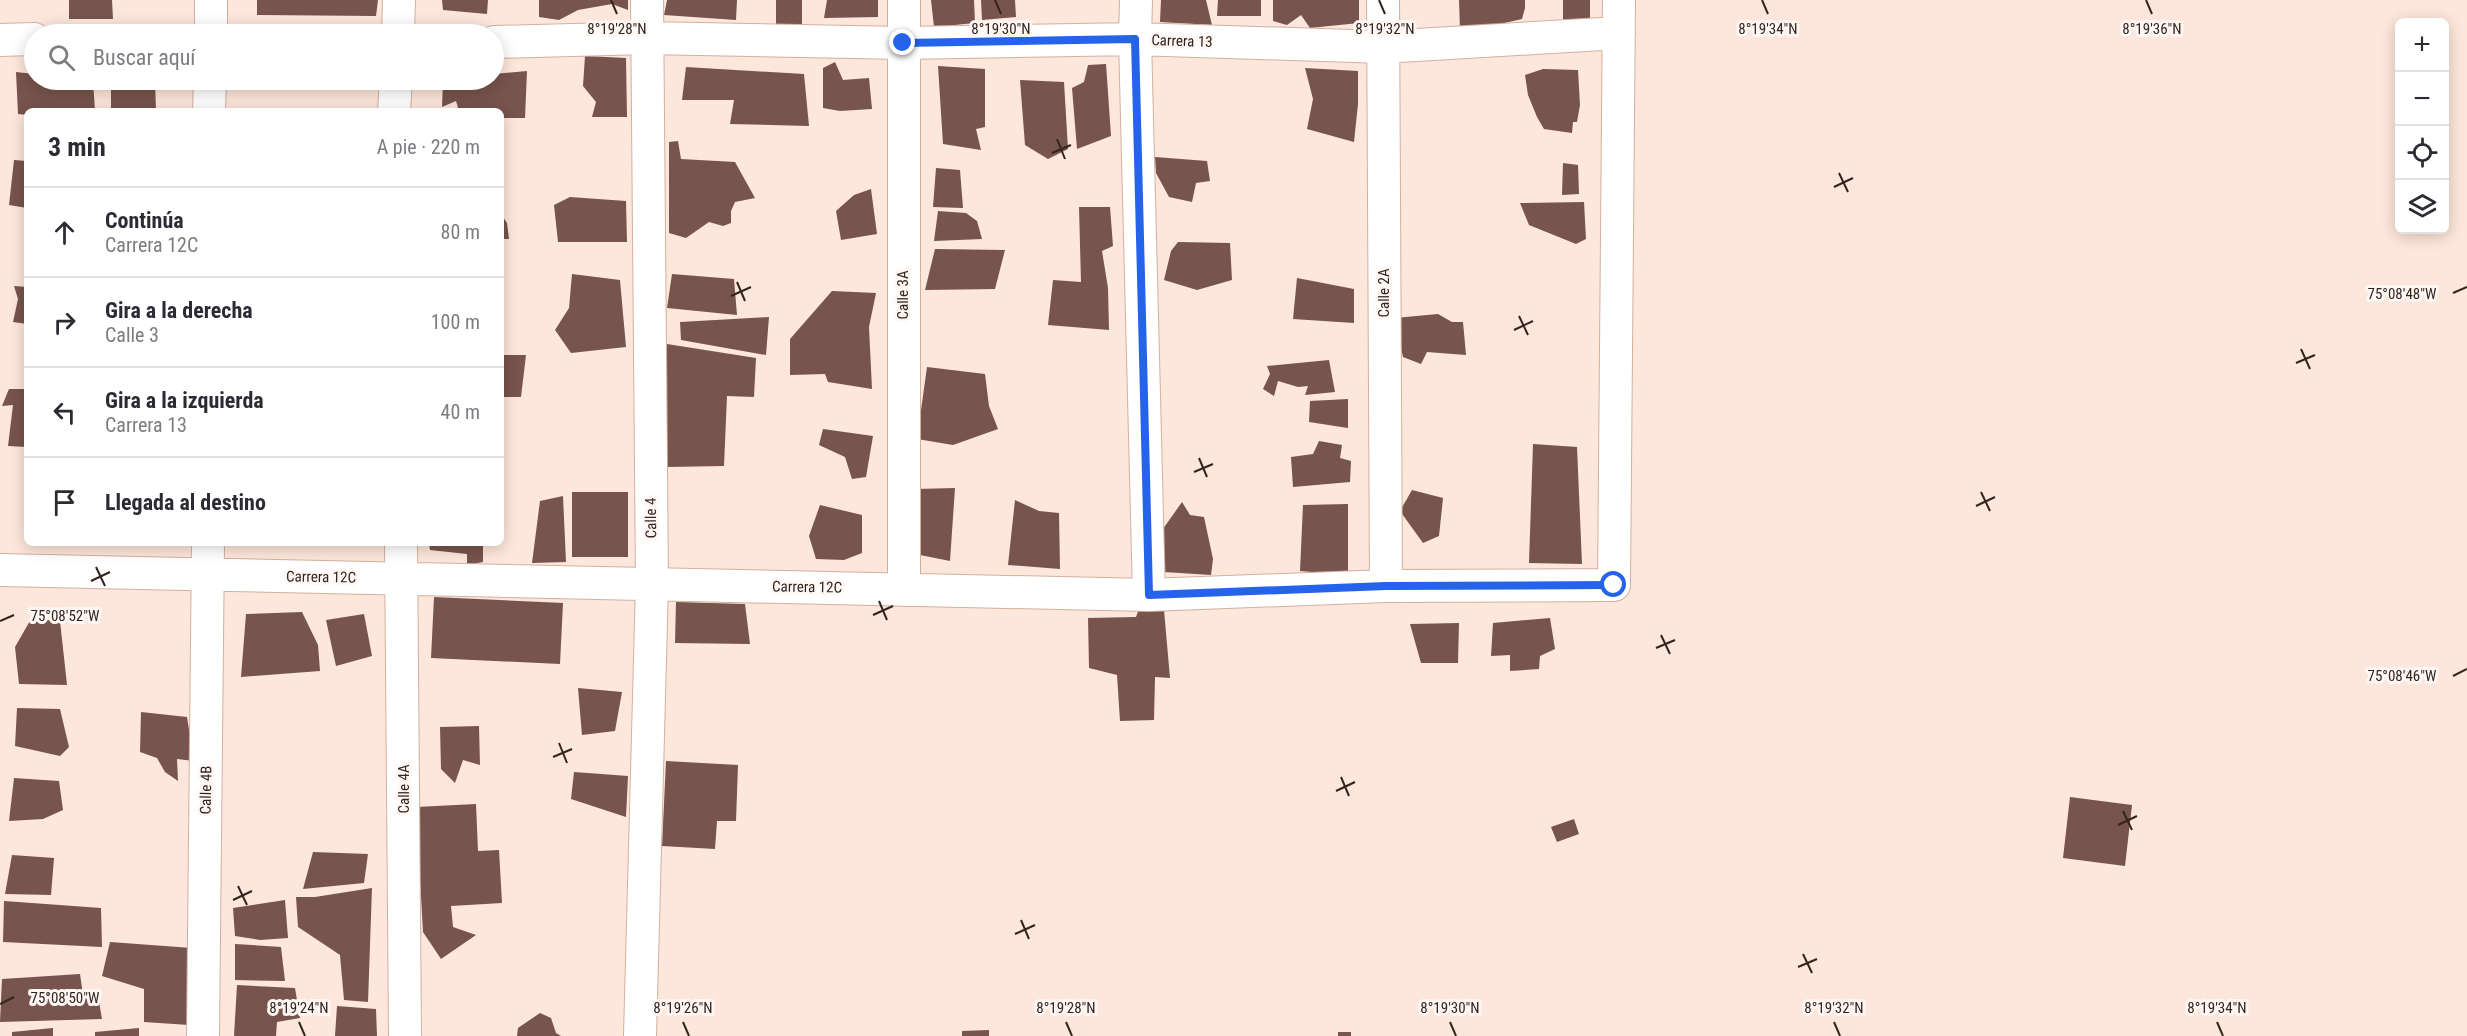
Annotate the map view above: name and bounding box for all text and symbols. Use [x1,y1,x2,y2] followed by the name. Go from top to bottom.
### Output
[2395,18,2449,234] map controls
[2395,18,2449,72] button: +
[587,20,647,38] text: 8°19'28"N
[971,20,1031,38] text: 8°19'30"N
[1355,20,1415,38] text: 8°19'32"N
[1738,20,1798,38] text: 8°19'34"N
[2122,20,2182,38] text: 8°19'36"N
[24,24,504,90] search box
[889,29,915,55] route end
[1151,31,1213,51] street label: Carrera 13
[45,41,78,74] icon: search
[93,45,196,70] text: Buscar aquí
[2395,72,2449,126] button: −
[2395,126,2449,180] button: locate
[48,132,106,162] text: 3 min
[377,135,480,159] text: A pie · 220 m
[2395,180,2449,234] button: layers
[105,208,184,233] text: Continúa
[48,216,81,249] icon: ahead
[441,220,480,244] text: 80 m
[105,233,198,257] text: Carrera 12C
[1375,268,1393,318] street label: Calle 2A
[894,270,912,320] street label: Calle 3A
[2368,285,2437,303] text: 75°08'48"W
[105,298,253,323] text: Gira a la derecha
[48,306,81,339] icon: right
[431,310,480,334] text: 100 m
[105,323,159,347] text: Calle 3
[105,388,264,413] text: Gira a la izquierda
[48,396,81,429] icon: left
[441,400,480,424] text: 40 m
[105,413,187,437] text: Carrera 13
[48,486,81,519] icon: arrive
[105,490,266,515] text: Llegada al destino
[642,498,660,538] street label: Calle 4
[286,567,356,587] street label: Carrera 12C
[1600,571,1626,597] route start
[772,577,842,597] street label: Carrera 12C
[31,607,100,625] text: 75°08'52"W
[2368,667,2437,685] text: 75°08'46"W
[395,764,413,814] street label: Calle 4A
[197,766,215,814] street label: Calle 4B
[31,989,100,1007] text: 75°08'50"W
[269,999,329,1017] text: 8°19'24"N
[653,999,713,1017] text: 8°19'26"N
[1036,999,1096,1017] text: 8°19'28"N
[1420,999,1480,1017] text: 8°19'30"N
[1804,999,1864,1017] text: 8°19'32"N
[2187,999,2247,1017] text: 8°19'34"N

